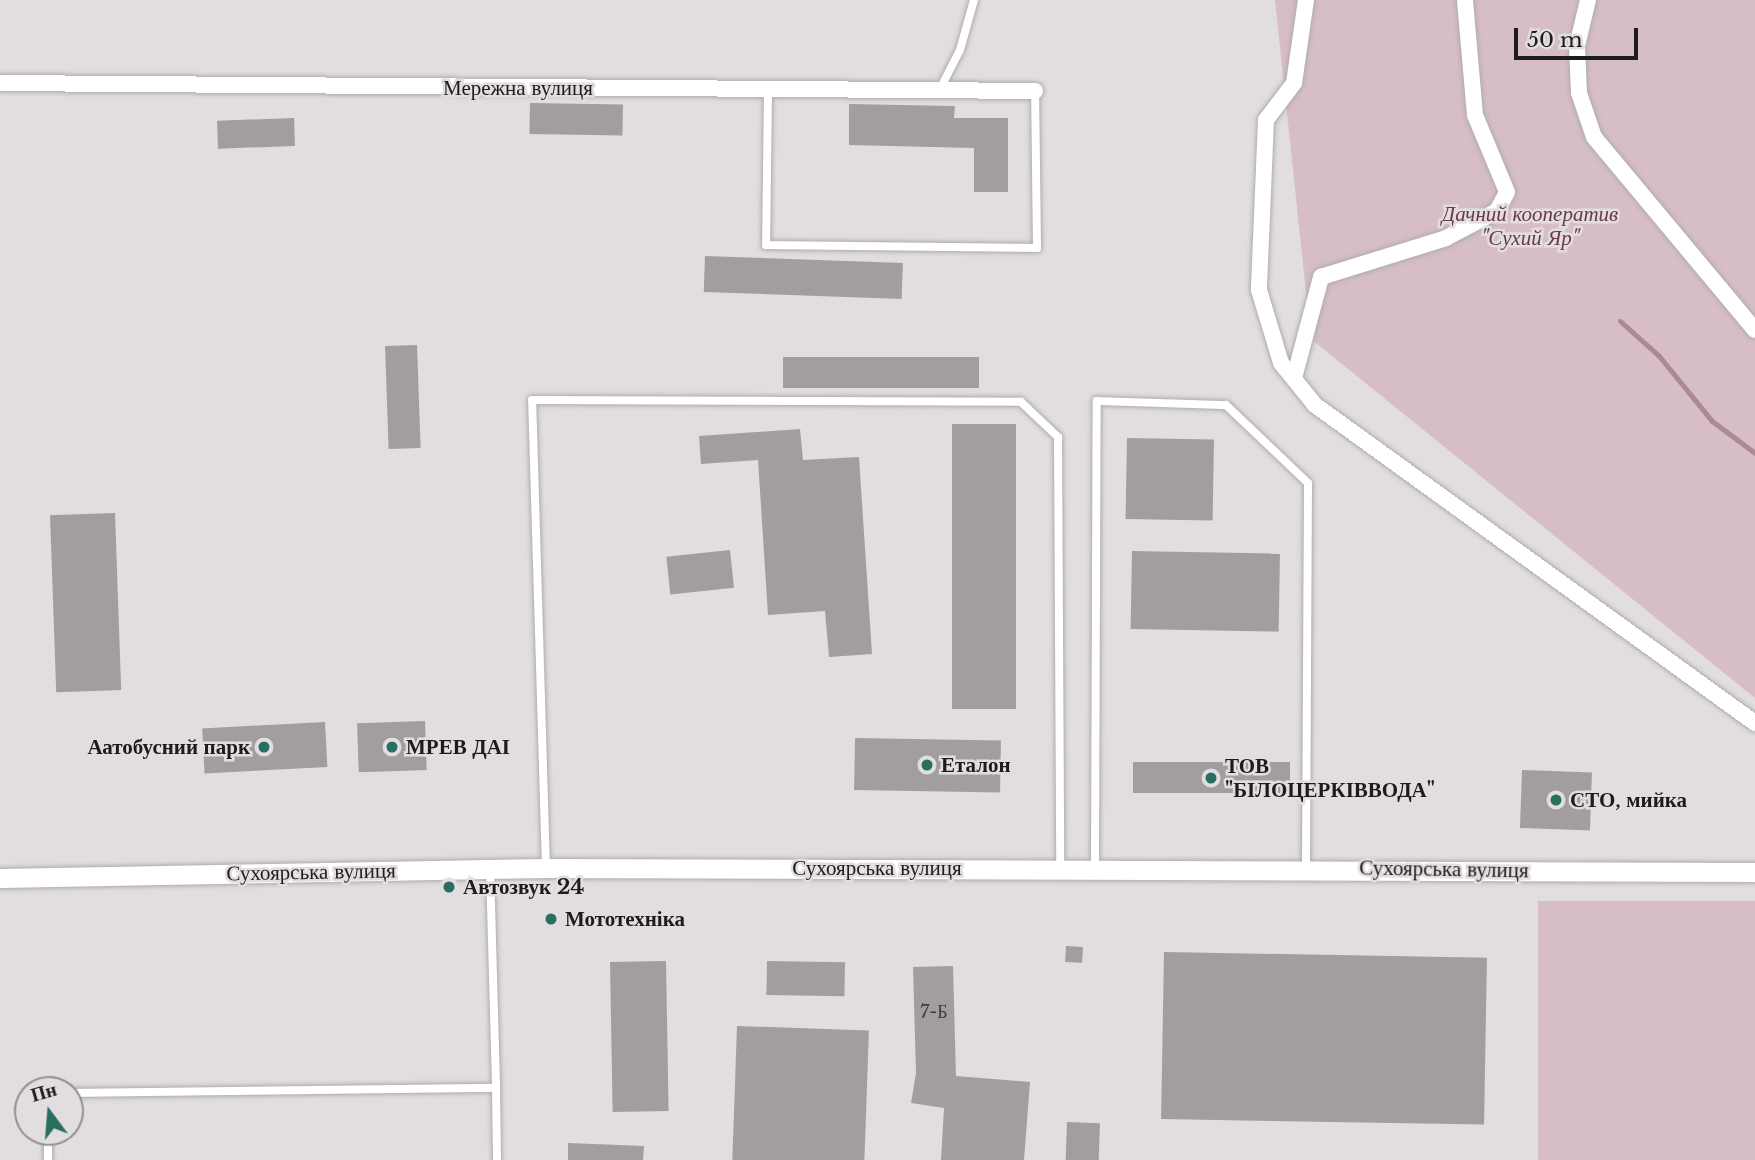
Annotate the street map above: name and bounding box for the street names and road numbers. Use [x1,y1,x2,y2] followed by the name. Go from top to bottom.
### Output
[443,75,593,101] street label: Мережна вулиця
[792,855,962,881] street label: Сухоярська вулиця
[1359,855,1529,883] street label: Сухоярська вулиця
[226,858,396,886] street label: Сухоярська вулиця

